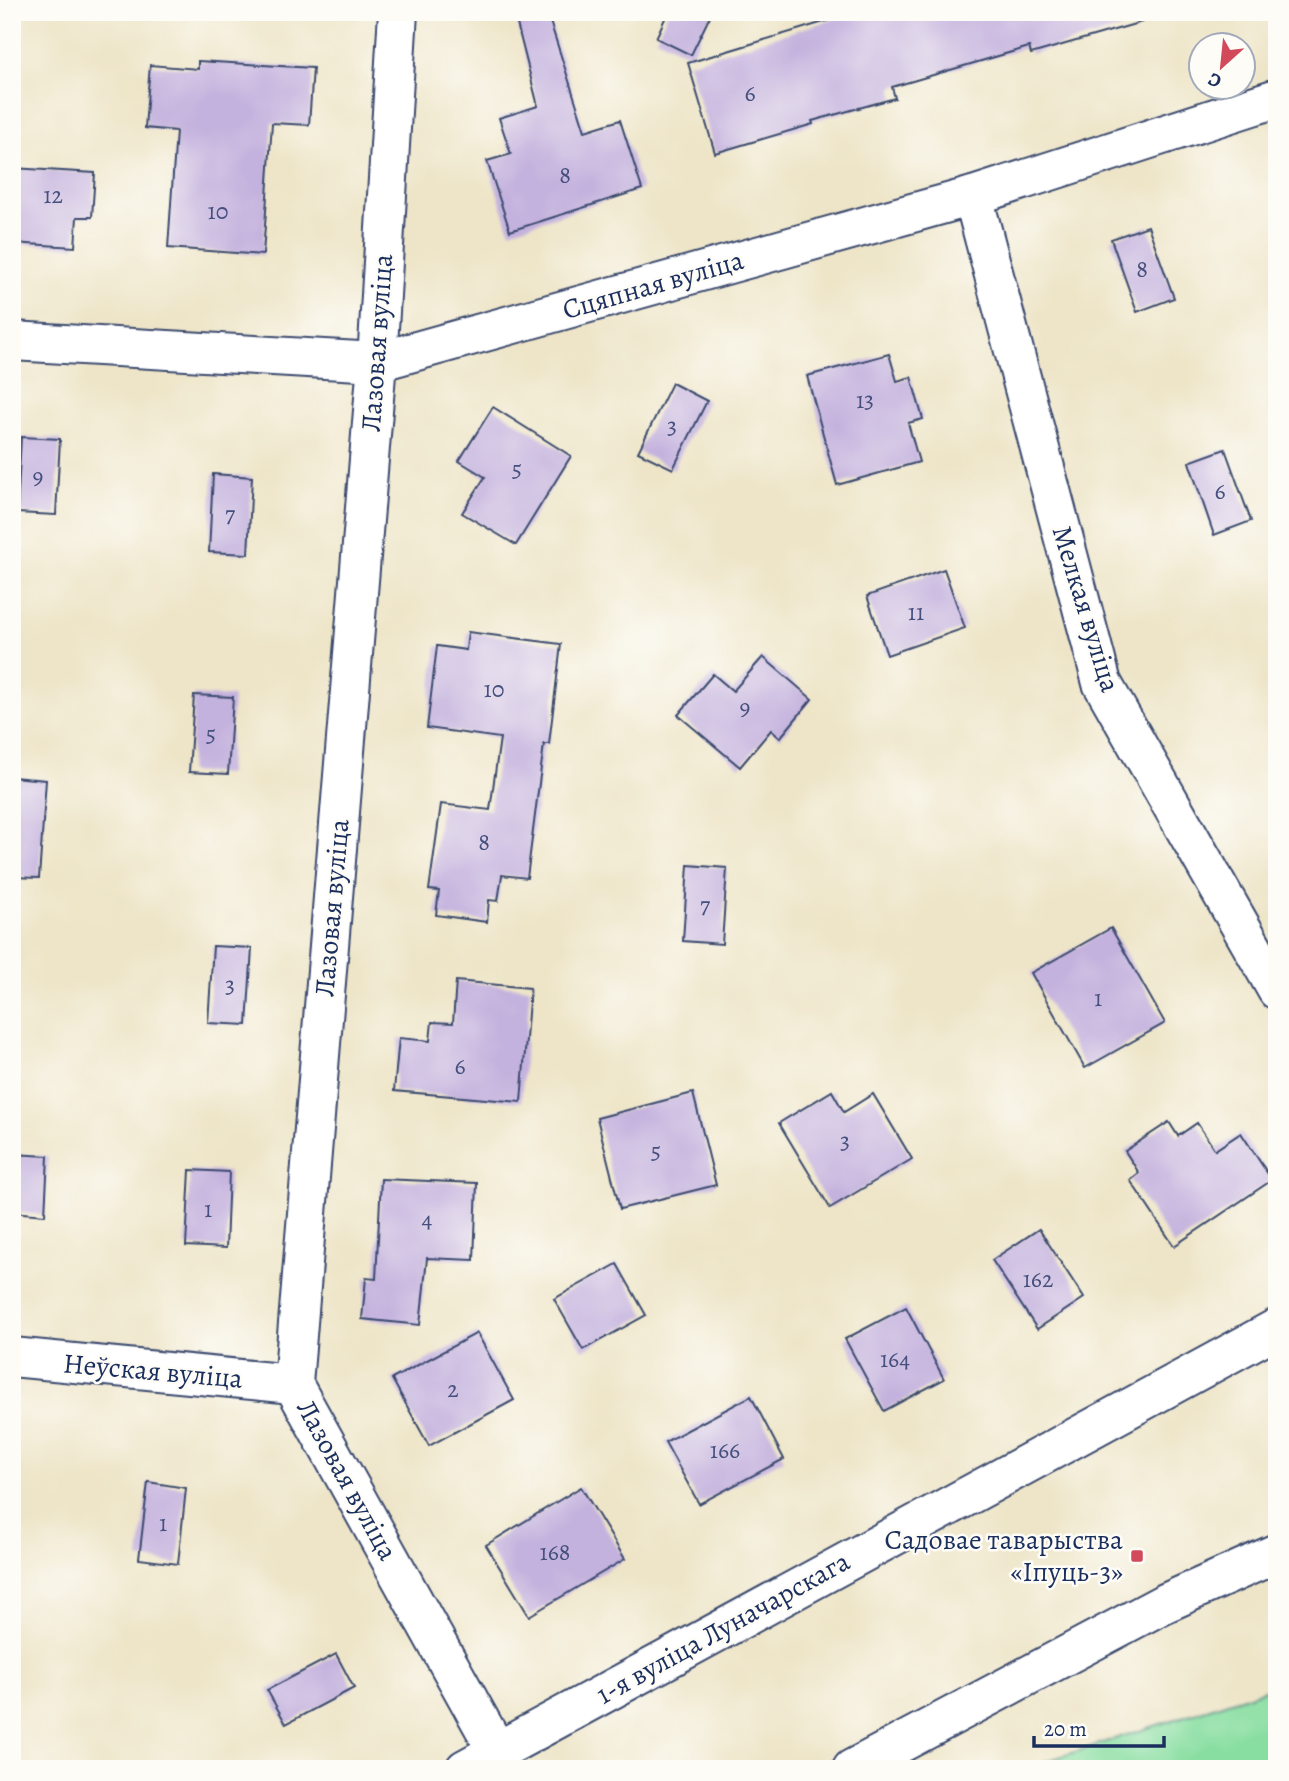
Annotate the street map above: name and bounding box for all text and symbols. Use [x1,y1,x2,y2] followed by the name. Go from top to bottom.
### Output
[1188,32,1258,102] north arrow
[1204,66,1226,94] text: С
[744,77,756,109] house number: 6
[559,159,571,191] house number: 8
[43,179,63,211] house number: 12
[208,195,229,227] house number: 10
[558,241,748,329] street label: Сцяпная вуліца
[352,253,402,433] street label: Лазовая вуліца
[1136,253,1148,285] house number: 8
[856,384,874,416] house number: 13
[667,410,677,442] house number: 3
[512,453,522,485] house number: 5
[33,460,43,492] house number: 9
[1214,475,1226,507] house number: 6
[225,498,236,530] house number: 7
[1043,521,1129,697] street label: Мелкая вуліца
[908,596,924,628] house number: 11
[484,673,505,705] house number: 10
[740,691,750,723] house number: 9
[206,718,216,750] house number: 5
[305,817,359,998] street label: Лазовая вуліца
[478,826,490,858] house number: 8
[700,889,711,921] house number: 7
[225,969,235,1001] house number: 3
[1094,982,1102,1014] house number: 1
[454,1050,466,1082] house number: 6
[840,1125,850,1157] house number: 3
[651,1135,661,1167] house number: 5
[204,1193,212,1225] house number: 1
[422,1203,433,1235] house number: 4
[1023,1263,1053,1295] house number: 162
[880,1343,910,1375] house number: 164
[62,1344,244,1398] street label: Неўская вуліца
[447,1373,459,1405] house number: 2
[287,1393,407,1567] street label: Лазовая вуліца
[710,1434,740,1466] house number: 166
[159,1507,167,1539] house number: 1
[884,1521,1123,1591] place label: Садовае таварыства «Іпуць-3»
[540,1536,570,1568] house number: 168
[589,1542,857,1714] street label: 1-я вуліца Луначарскага
[1129,1548,1145,1564] marker: Садовае таварыства «Іпуць-3»
[1034,1704,1163,1748] scale bar
[1044,1715,1087,1743] text: 20 m

